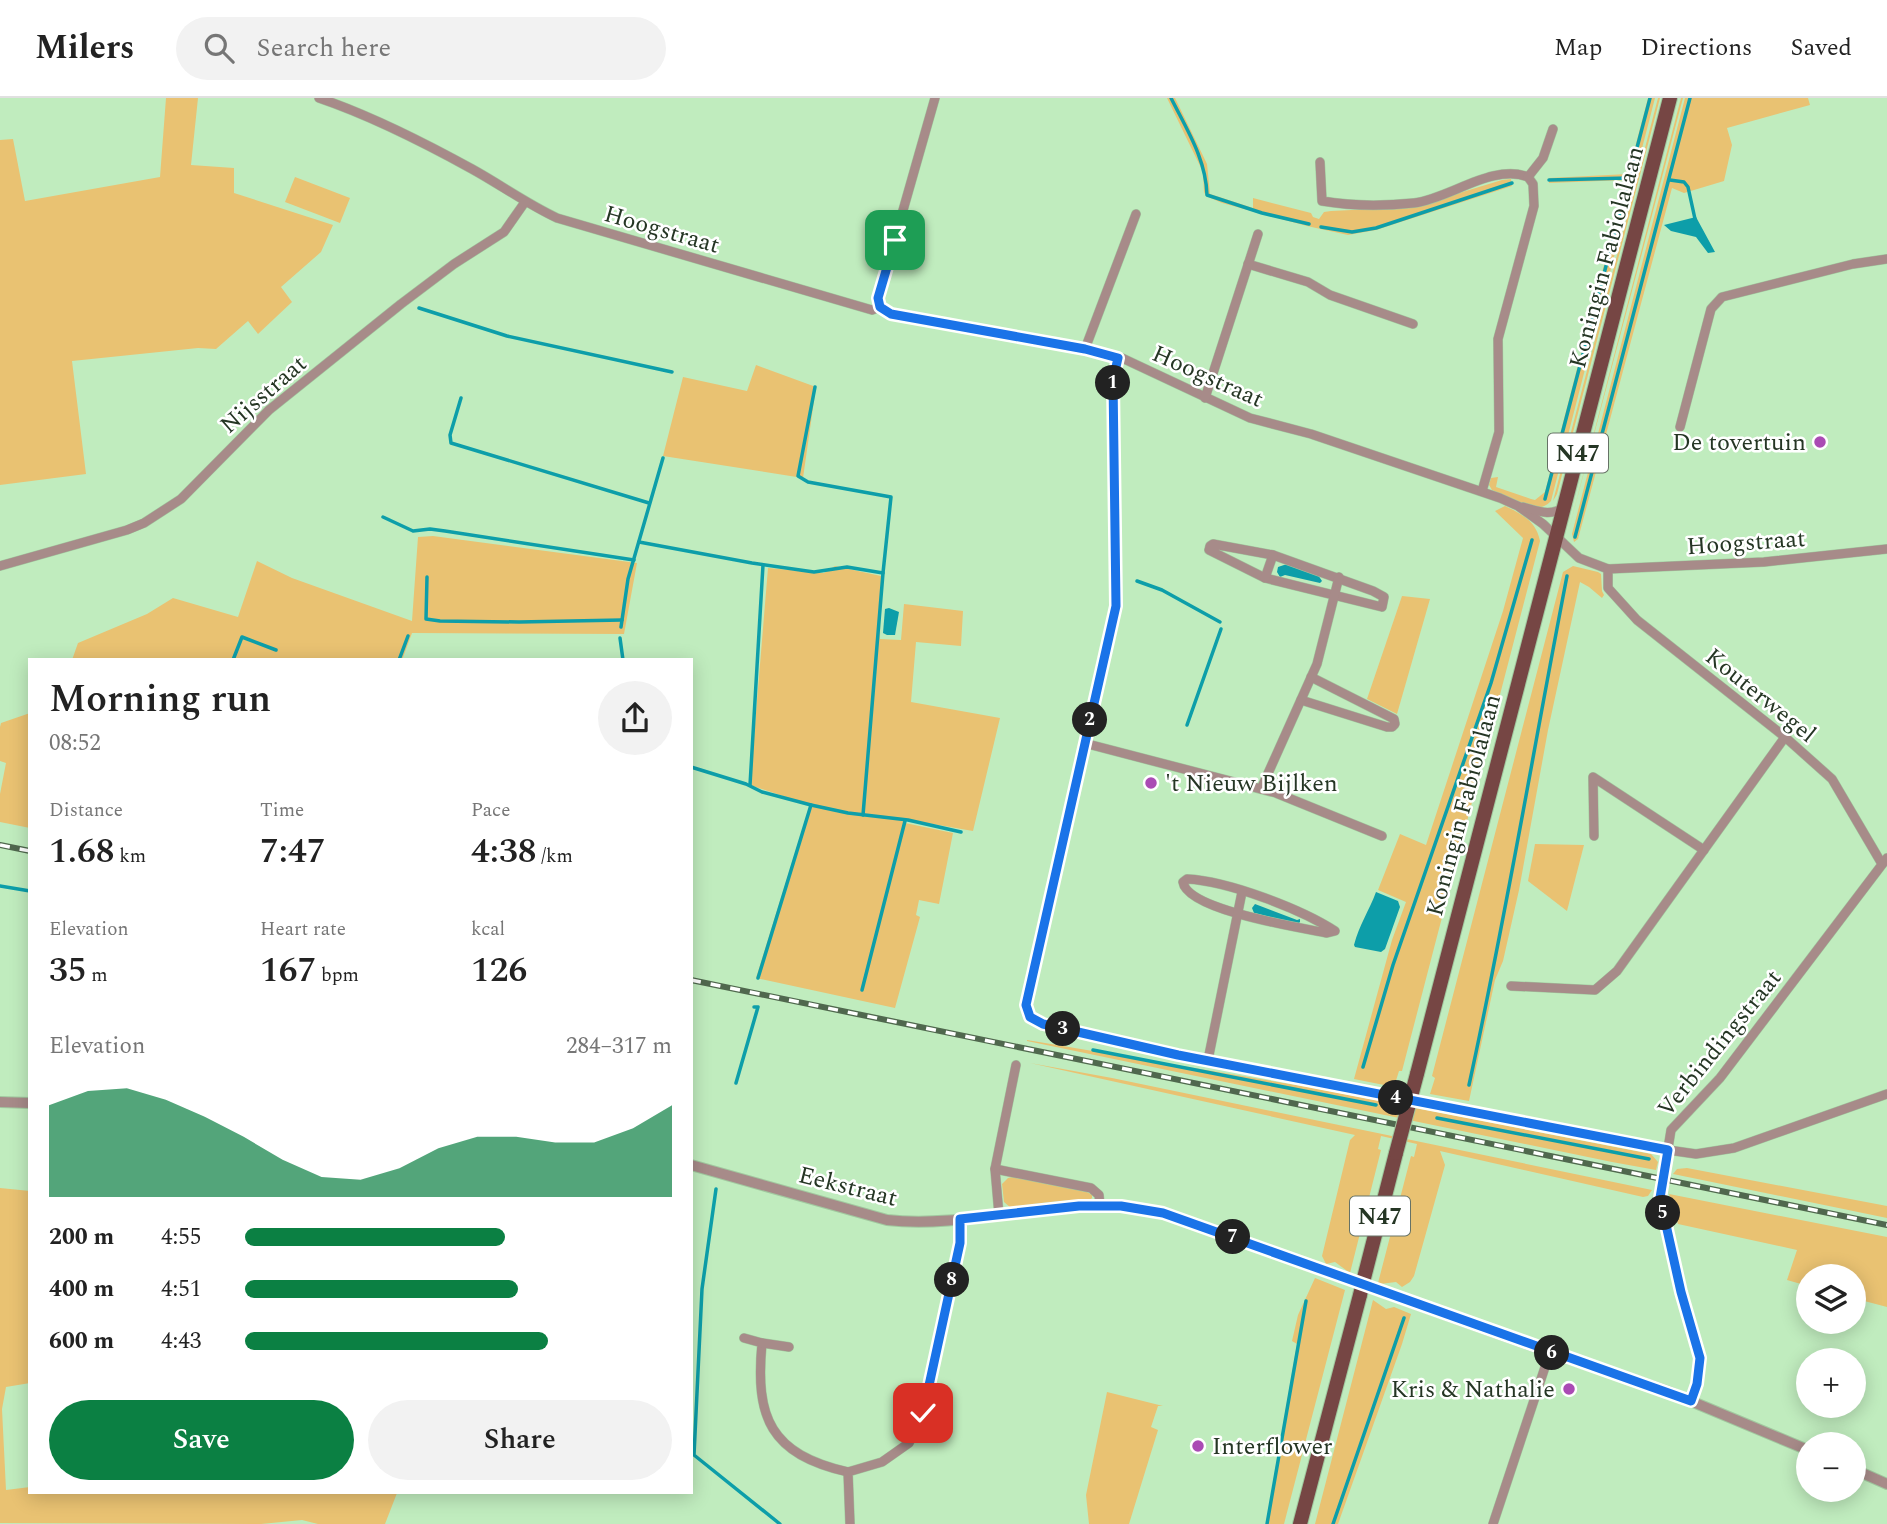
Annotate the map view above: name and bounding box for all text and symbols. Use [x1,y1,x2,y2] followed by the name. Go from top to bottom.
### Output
[176,17,666,80] search box
[35,23,134,73] text: Milers
[256,28,391,68] text: Search here
[200,29,238,67] icon: search
[1554,30,1602,66] text: Map
[1640,30,1752,66] text: Directions
[1790,30,1852,66] text: Saved
[1560,142,1654,372] street label: Koningin Fabiolalaan
[600,196,724,264] street label: Hoogstraat
[865,210,925,270] pin
[876,221,914,259] icon: arrive
[1146,336,1269,418] street label: Hoogstraat
[212,347,315,443] street label: Nijsstraat
[1096,366,1130,400] pin: 1
[1107,368,1118,397] text: 1
[1672,425,1806,461] place label: De tovertuin
[1548,434,1608,472] road number: N47
[1812,434,1828,450] marker: De tovertuin
[1685,521,1807,565] street label: Hoogstraat
[1697,640,1824,752] street label: Kouterwegel
[49,671,271,729] text: Morning run
[598,681,672,755] button: share
[1417,690,1511,920] street label: Koningin Fabiolalaan
[1072,702,1108,738] pin: 2
[1084,705,1095,734] text: 2
[49,726,101,761] text: 08:52
[1165,766,1338,802] place label: 't Nieuw Bijlken
[1143,775,1159,791] marker: 't Nieuw Bijlken
[49,796,123,825] text: Distance
[260,796,304,825] text: Time
[471,796,510,825] text: Pace
[49,825,114,878] text: 1.68
[260,825,325,878] text: 7:47
[471,825,536,878] text: 4:38
[114,842,146,871] text: km
[536,842,573,871] text: /km
[49,915,129,944] text: Elevation
[260,915,346,944] text: Heart rate
[471,915,505,944] text: kcal
[49,944,87,997] text: 35
[260,944,316,997] text: 167
[471,944,527,997] text: 126
[87,961,108,990] text: m
[316,961,359,990] text: bpm
[1649,962,1791,1125] street label: Verbindingstraat
[1046,1012,1080,1046] pin: 3
[1057,1014,1068,1043] text: 3
[49,1029,145,1064] text: Elevation
[566,1029,672,1064] text: 284–317 m
[1378,1080,1414,1116] pin: 4
[1390,1083,1401,1112] text: 4
[795,1157,901,1217] street label: Eekstraat
[1350,1196,1410,1236] road number: N47
[1646,1196,1680,1230] pin: 5
[1657,1198,1668,1227] text: 5
[49,1220,114,1255] text: 200 m
[161,1220,201,1255] text: 4:55
[1216,1220,1250,1254] pin: 7
[1227,1222,1238,1251] text: 7
[934,1262,970,1298] pin: 8
[1796,1264,1866,1502] map controls
[1796,1264,1866,1334] button: layers
[946,1265,957,1294] text: 8
[49,1272,114,1307] text: 400 m
[161,1272,201,1307] text: 4:51
[49,1324,114,1359] text: 600 m
[161,1324,201,1359] text: 4:43
[1534,1336,1570,1370] pin: 6
[1546,1338,1557,1367] text: 6
[1796,1348,1866,1418] button: +
[1391,1372,1555,1408] place label: Kris & Nathalie
[1561,1381,1577,1397] marker: Kris & Nathalie
[893,1383,953,1443] pin
[904,1394,942,1432] icon: check
[49,1400,354,1480] button: Save
[368,1400,672,1480] button: Share
[1212,1429,1333,1465] place label: Interflower
[1796,1432,1866,1502] button: −
[1190,1438,1206,1454] marker: Interflower

